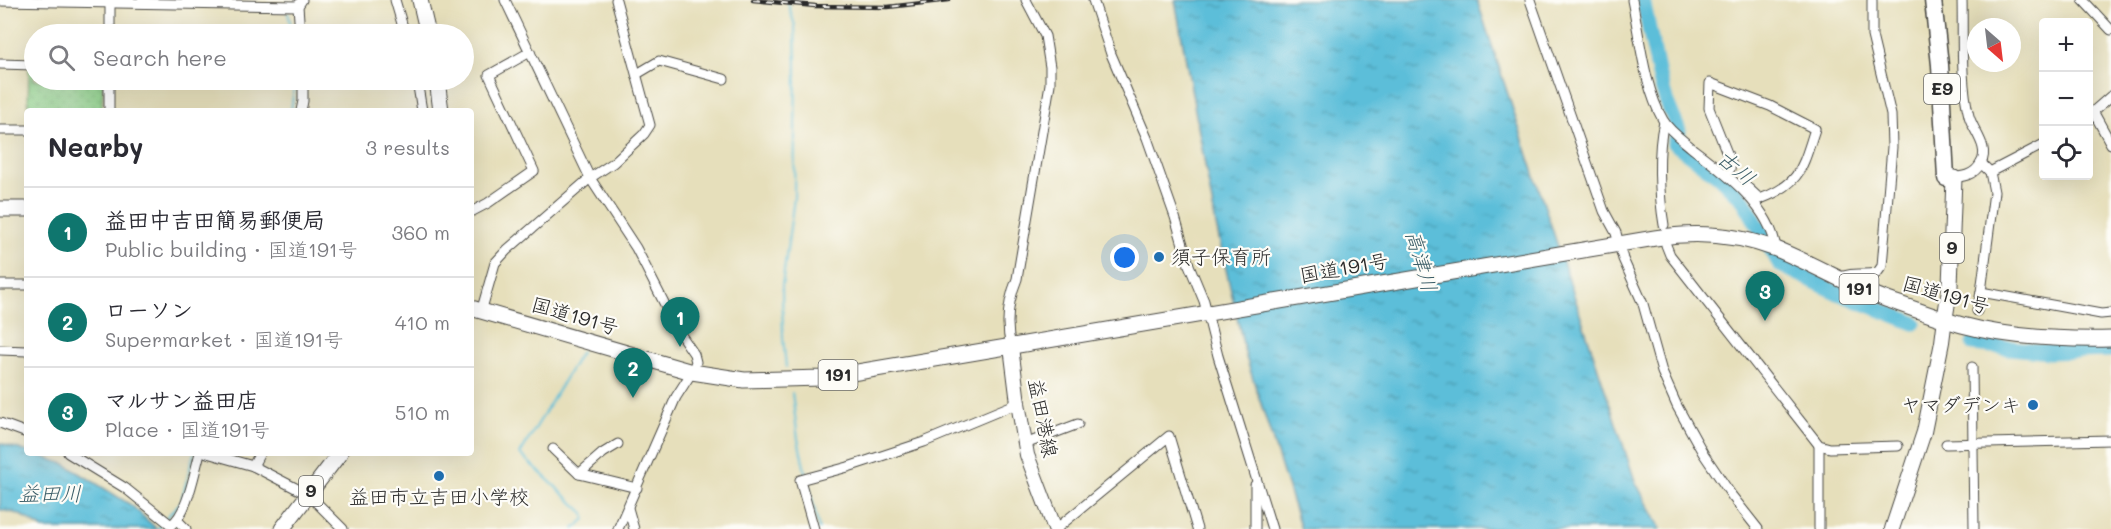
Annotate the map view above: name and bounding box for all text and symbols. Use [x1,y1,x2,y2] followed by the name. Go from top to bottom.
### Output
[1967,18,2021,72] north arrow
[2039,18,2093,180] map controls
[2039,18,2093,72] button: +
[24,24,474,90] search box
[45,41,78,74] icon: search
[93,43,227,72] text: Search here
[2039,72,2093,126] button: −
[1924,74,1960,104] road number: E9
[2039,126,2093,180] button: locate
[48,130,143,164] text: Nearby
[365,134,450,160] text: 3 results
[1712,143,1762,191] water label: 古川
[105,205,325,234] text: 益田中吉田簡易郵便局
[63,219,72,245] text: 1
[392,219,450,245] text: 360 m
[1401,227,1444,295] water label: 高津川
[1940,233,1964,263] road number: 9
[105,236,358,262] text: Public building · 国道191号
[1110,243,1139,272] your location
[1171,243,1271,269] place label: 須子保育所
[1297,246,1390,288] street label: 国道191号
[1152,250,1166,264] marker: 須子保育所
[1900,269,1993,319] street label: 国道191号
[1746,272,1784,321] pin: 3
[1840,274,1878,304] road number: 191
[529,290,622,340] street label: 国道191号
[105,295,193,324] text: ローソン
[660,298,700,347] pin: 1
[62,309,73,335] text: 2
[395,309,450,335] text: 410 m
[105,326,343,352] text: Supermarket · 国道191号
[614,348,652,398] pin: 2
[818,360,858,390] road number: 191
[1024,376,1064,460] street label: 益田港線
[105,385,259,414] text: マルサン益田店
[1901,391,2021,417] place label: ヤマダデンキ
[2026,398,2040,412] marker: ヤマダデンキ
[62,399,74,425] text: 3
[395,399,450,425] text: 510 m
[105,416,270,442] text: Place · 国道191号
[432,469,446,483] marker: 益田市立吉田小学校
[299,476,323,506] road number: 9
[19,479,82,506] water label: 益田川
[349,483,529,509] place label: 益田市立吉田小学校

